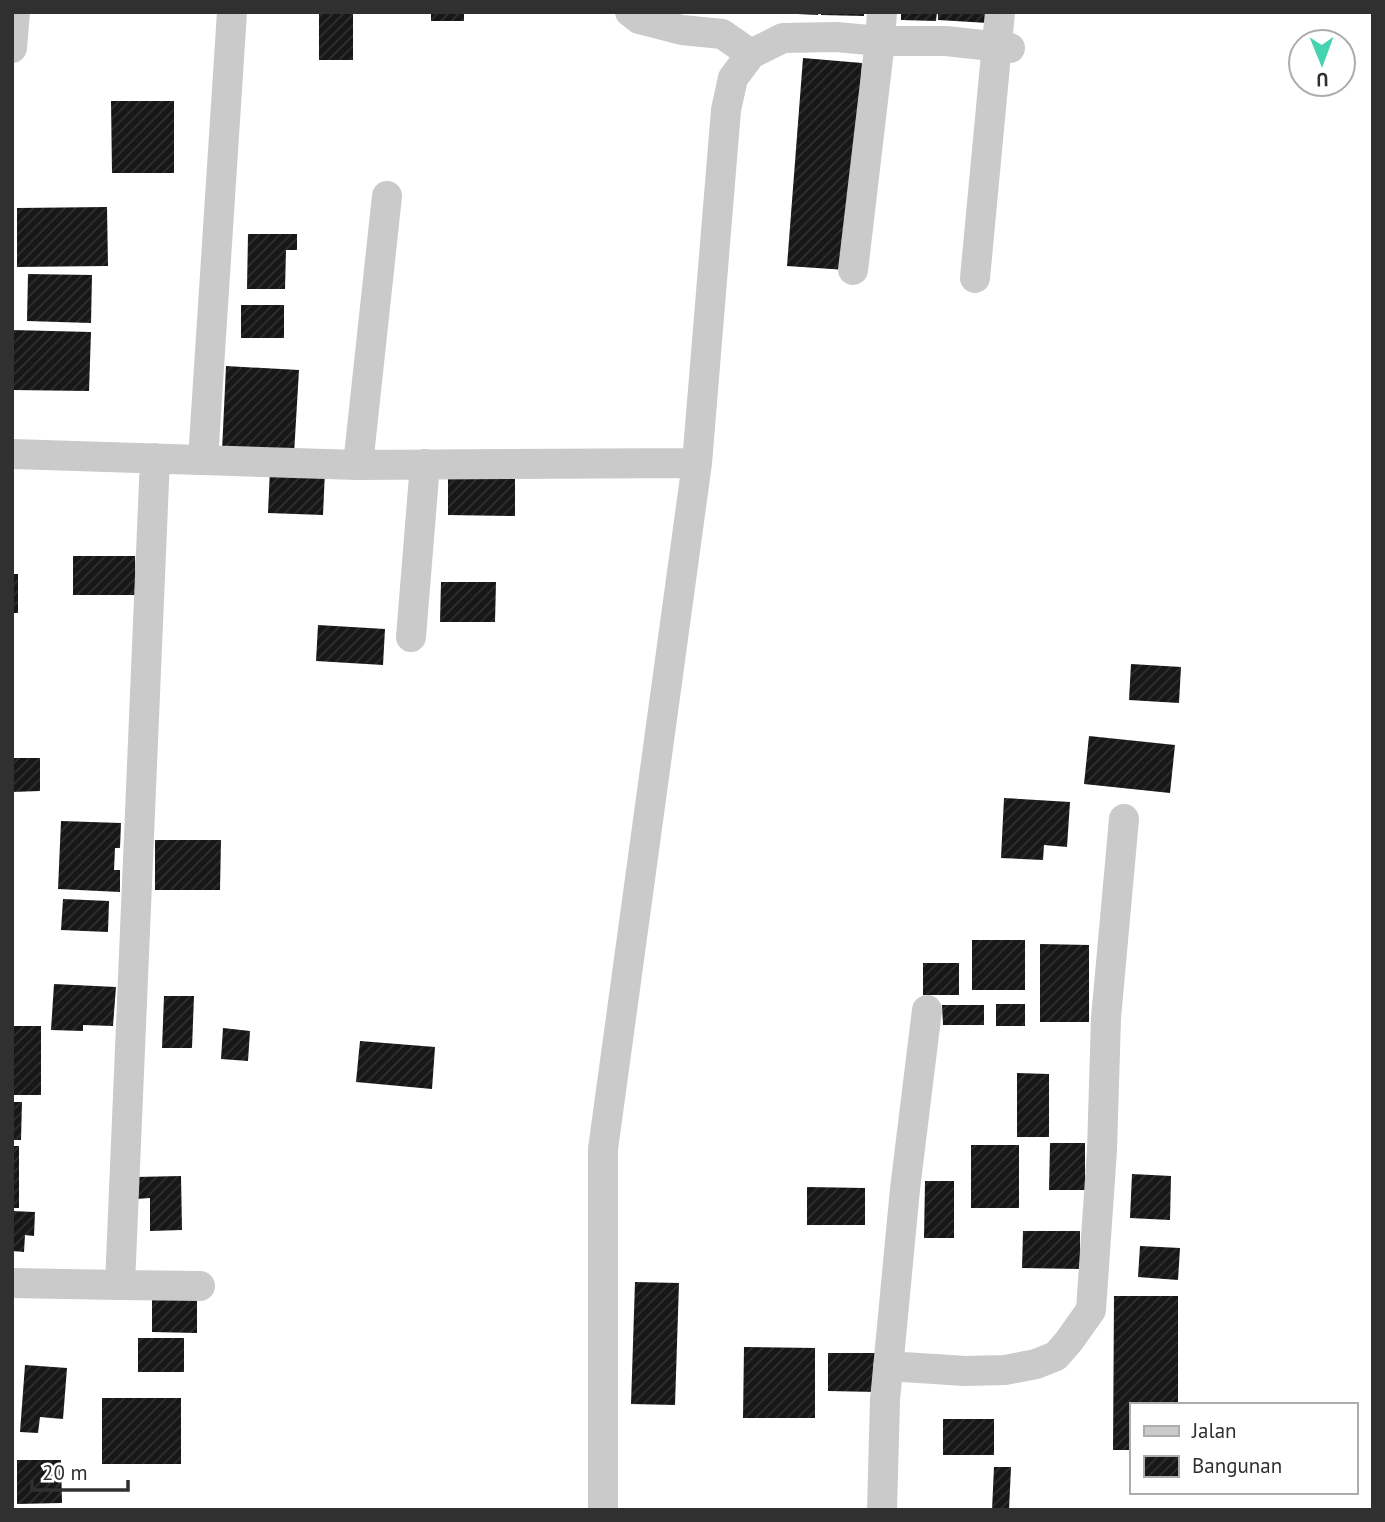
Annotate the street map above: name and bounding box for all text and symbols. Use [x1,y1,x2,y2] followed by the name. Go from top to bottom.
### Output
[1287,28,1357,98] north arrow
[1316,68,1328,92] text: U
[1130,1403,1357,1494] legend
[1191,1417,1237,1444] text: Jalan
[32,1448,128,1492] scale bar
[1192,1452,1282,1479] text: Bangunan
[42,1459,88,1486] text: 20 m

